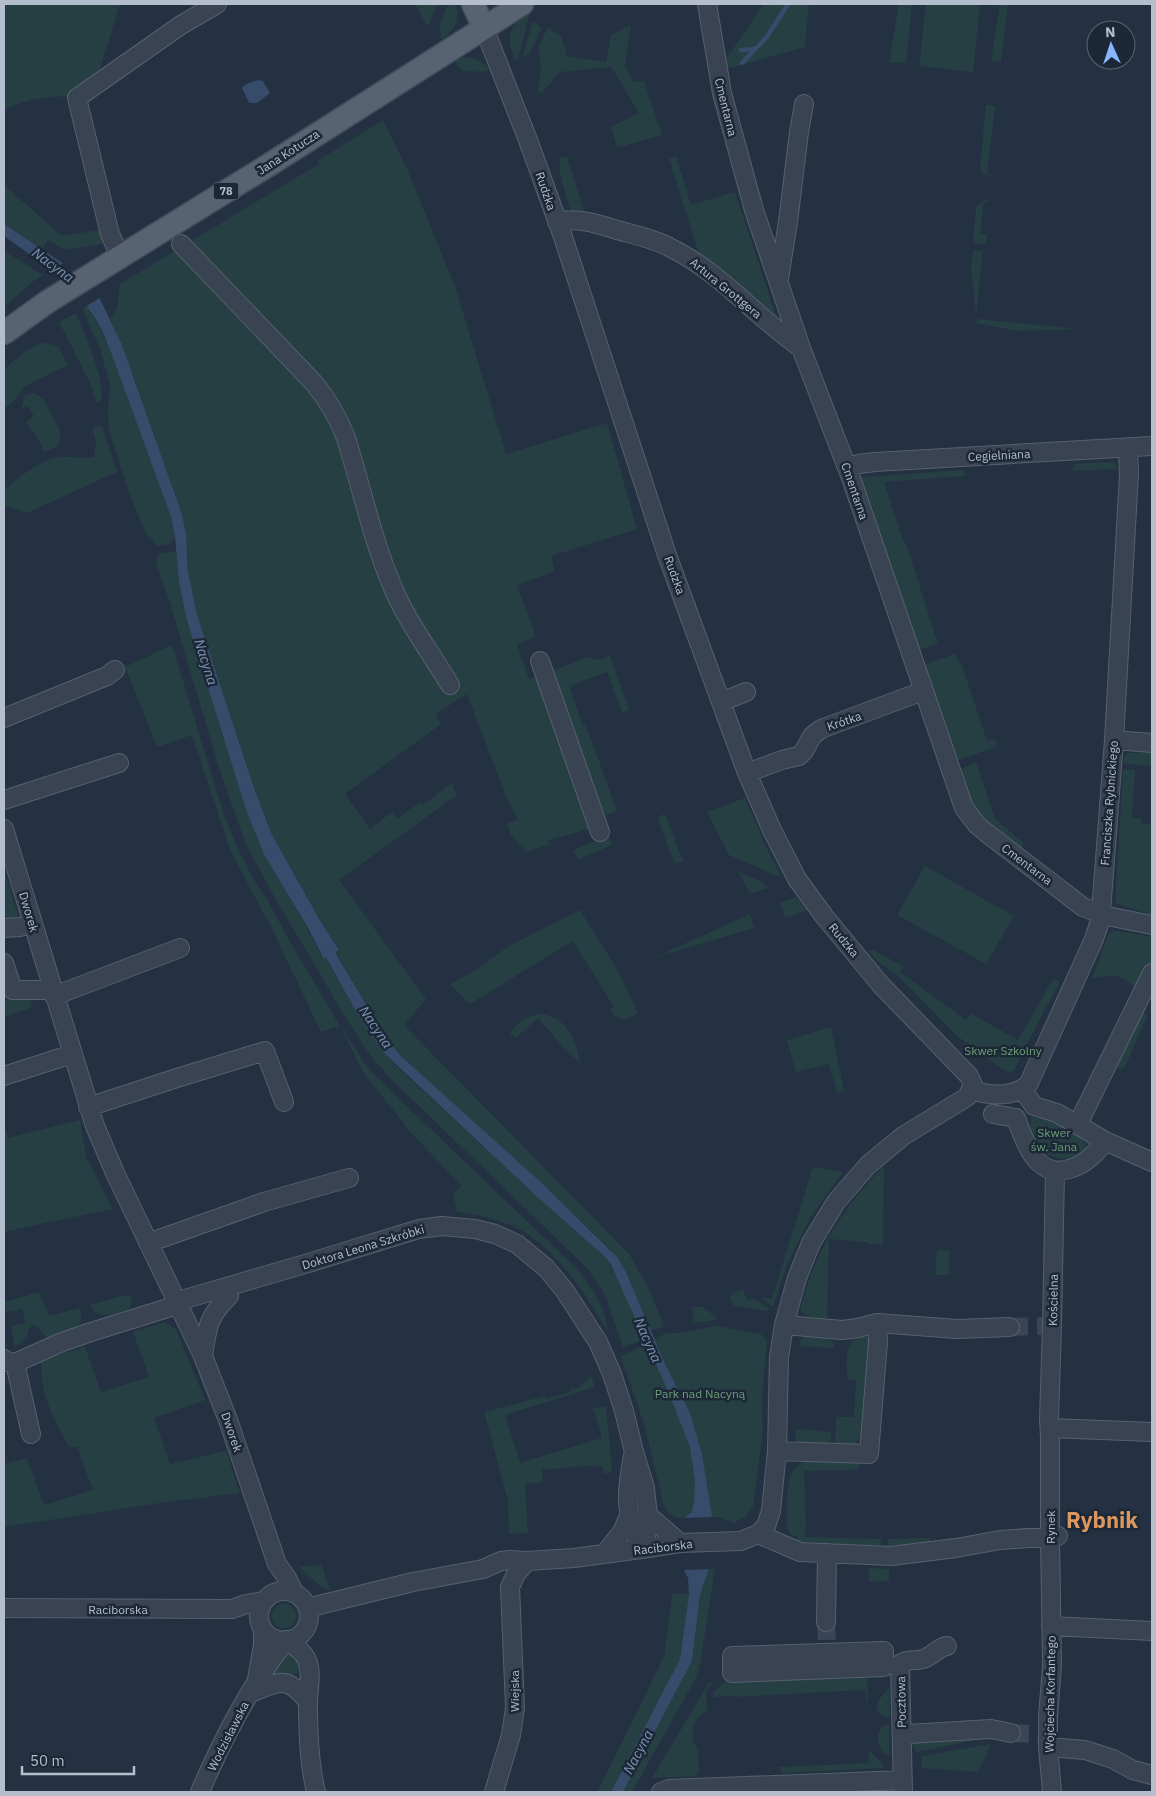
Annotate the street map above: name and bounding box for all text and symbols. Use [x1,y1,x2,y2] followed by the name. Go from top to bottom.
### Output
[1086,20,1136,70] north arrow
[1105,23,1116,41] text: N
[712,76,741,138] street label: Cmentarna
[254,126,323,178] street label: Jana Kotucza
[532,170,560,213] street label: Rudzka
[214,182,238,200] road number: 78
[29,244,77,286] water label: Nacyna
[687,254,765,322] street label: Artura Grottgera
[967,446,1031,464] street label: Cegielniana
[838,460,872,522] street label: Cmentarna
[661,554,689,597] street label: Rudzka
[190,637,222,687] water label: Nacyna
[825,708,864,734] street label: Krótka
[1097,740,1121,866] street label: Franciszka Rybnickiego
[999,840,1056,888] street label: Cmentarna
[16,890,42,935] street label: Dworek
[826,920,863,961] street label: Rudzka
[355,1002,397,1052] water label: Nacyna
[964,1043,1042,1058] park label: Skwer Szkolny
[1031,1125,1078,1154] park label: Skwer św. Jana
[300,1221,426,1273] street label: Doktora Leona Szkróbki
[1045,1273,1061,1326] street label: Kościelna
[630,1315,666,1365] water label: Nacyna
[655,1386,746,1401] park label: Park nad Nacyną
[218,1410,246,1455] street label: Dworek
[1066,1505,1138,1534] district label: Rybnik
[1043,1510,1058,1544] street label: Rynek
[633,1536,694,1558] street label: Raciborska
[88,1602,148,1617] street label: Raciborska
[1041,1635,1059,1753] street label: Wojciecha Korfantego
[507,1670,522,1712] street label: Wiejska
[893,1675,909,1728] street label: Pocztowa
[204,1698,252,1773] street label: Wodzisławska
[619,1727,657,1777] water label: Nacyna
[22,1744,135,1776] scale bar
[30,1751,65,1770] text: 50 m

